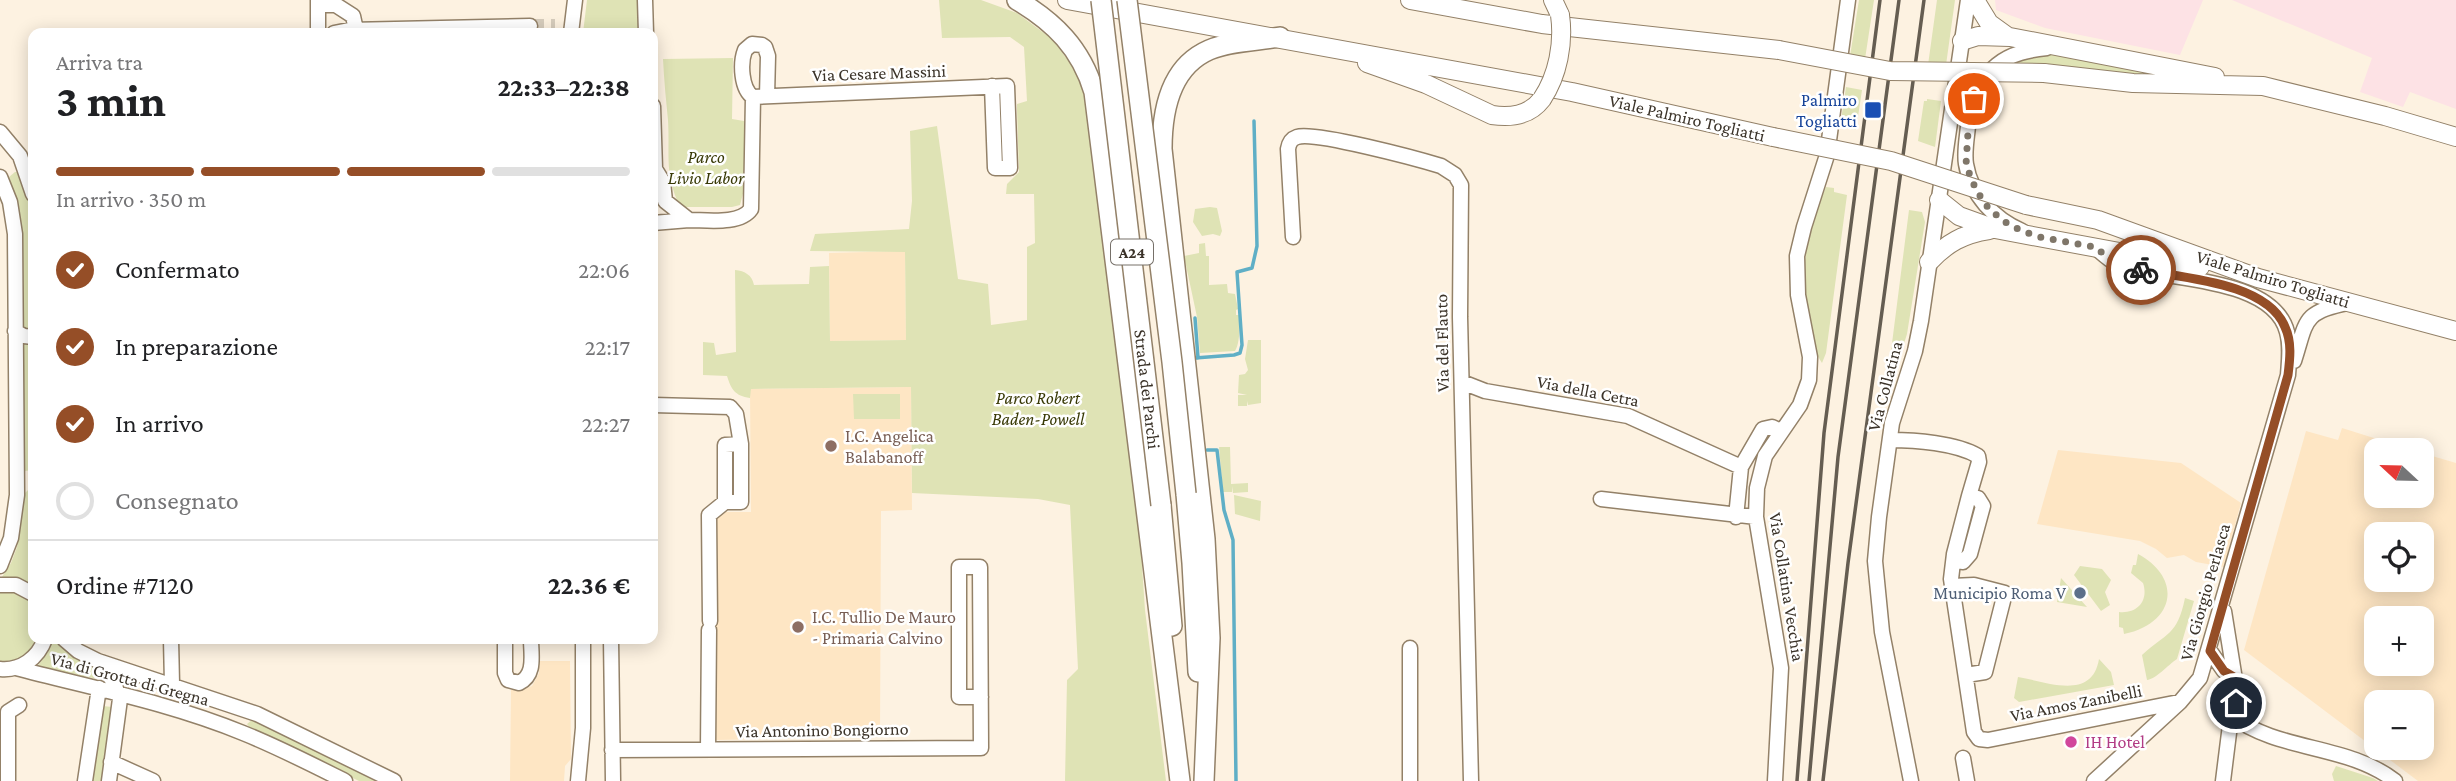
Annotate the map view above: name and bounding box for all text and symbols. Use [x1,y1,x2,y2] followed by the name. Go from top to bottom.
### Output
[56,49,143,75] text: Arriva tra
[812,61,947,85] street label: Via Cesare Massini
[1944,69,2004,129] pin
[497,73,630,102] text: 22:33–22:38
[56,75,166,126] text: 3 min
[1955,80,1993,118] icon: bag
[1607,90,1767,146] street label: Viale Palmiro Togliatti
[1796,90,1857,131] place label: Palmiro Togliatti
[1863,100,1883,120] marker: Palmiro Togliatti
[668,147,745,188] park label: Parco Livio Labor
[56,186,206,212] text: In arrivo · 350 m
[2106,235,2176,305] courier
[1111,240,1153,264] road number: A24
[2194,246,2352,312] street label: Viale Palmiro Togliatti
[56,251,94,289] icon: check
[2122,251,2160,289] icon: bike
[115,255,240,284] text: Confermato
[578,257,630,283] text: 22:06
[1431,294,1453,392] street label: Via del Flauto
[56,328,94,366] icon: check
[1130,328,1164,451] street label: Strada dei Parchi
[115,332,278,361] text: In preparazione
[585,334,630,360] text: 22:17
[1863,339,1907,433] street label: Via Collatina
[1535,371,1641,411] street label: Via della Cetra
[992,388,1085,429] park label: Parco Robert Baden-Powell
[56,405,94,443] icon: check
[115,409,204,438] text: In arrivo
[582,411,630,437] text: 22:27
[845,426,934,467] place label: I.C. Angelica Balabanoff
[823,438,839,454] marker: I.C. Angelica Balabanoff
[2364,438,2434,508] north arrow
[2364,438,2434,760] map controls
[115,486,239,515] text: Consegnato
[1765,511,1809,663] street label: Via Collatina Vecchia
[2176,521,2234,663] street label: Via Giorgio Perlasca
[2364,522,2434,592] button: locate
[56,571,194,600] text: Ordine #7120
[548,571,630,600] text: 22.36 €
[1933,583,2067,603] place label: Municipio Roma V
[2072,585,2088,601] marker: Municipio Roma V
[2364,606,2434,676] button: +
[812,607,956,648] place label: I.C. Tullio De Mauro - Primaria Calvino
[790,619,806,635] marker: I.C. Tullio De Mauro - Primaria Calvino
[48,648,212,710] street label: Via di Grotta di Gregna
[2206,673,2266,733] pin
[2008,680,2144,726] street label: Via Amos Zanibelli
[2217,684,2255,722] icon: home
[2364,690,2434,760] button: −
[735,718,909,742] street label: Via Antonino Bongiorno
[2085,732,2145,752] place label: IH Hotel
[2063,734,2079,750] marker: IH Hotel

